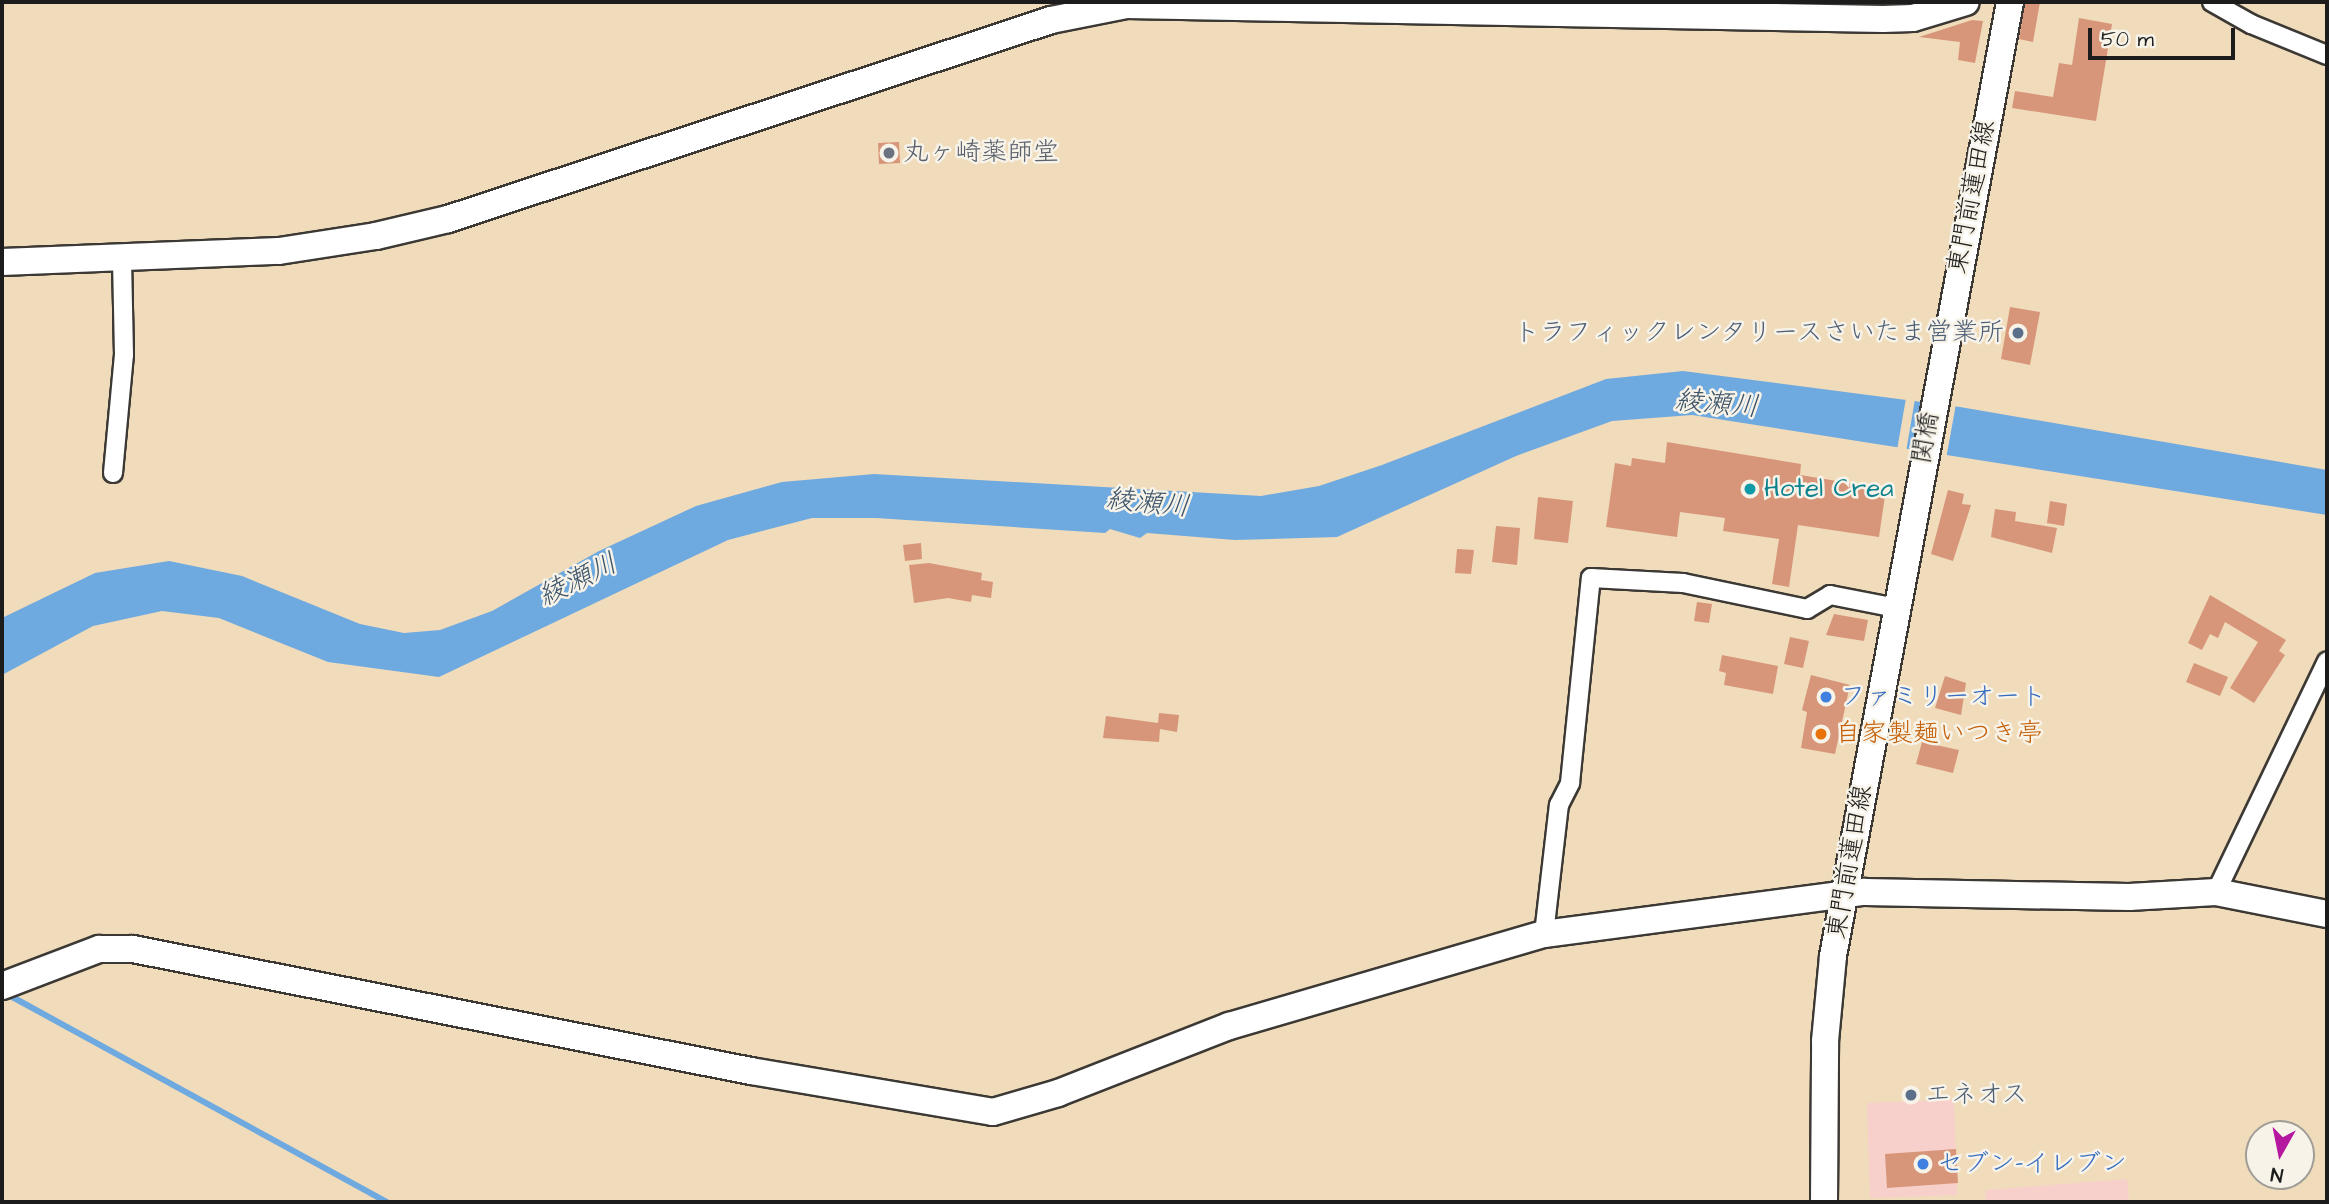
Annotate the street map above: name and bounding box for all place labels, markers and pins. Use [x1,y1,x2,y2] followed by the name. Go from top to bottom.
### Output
[903,137,1059,169] place label: 丸ヶ崎薬師堂
[881,145,897,161] marker: 丸ヶ崎薬師堂
[1510,317,2004,349] place label: トラフィックレンタリースさいたま営業所
[2010,325,2026,341] marker: トラフィックレンタリースさいたま営業所
[1764,473,1893,505] place label: Hotel Crea
[1742,481,1758,497] marker: Hotel Crea
[1840,681,2048,713] place label: ファミリーオート
[1818,689,1834,705] marker: ファミリーオート
[1835,718,2043,750] place label: 自家製麺いつき亭
[1813,726,1829,742] marker: 自家製麺いつき亭
[1925,1079,2029,1111] place label: エネオス
[1903,1087,1919,1103] marker: エネオス
[1937,1148,2127,1180] place label: セブン-イレブン
[1915,1156,1931,1172] marker: セブン-イレブン

